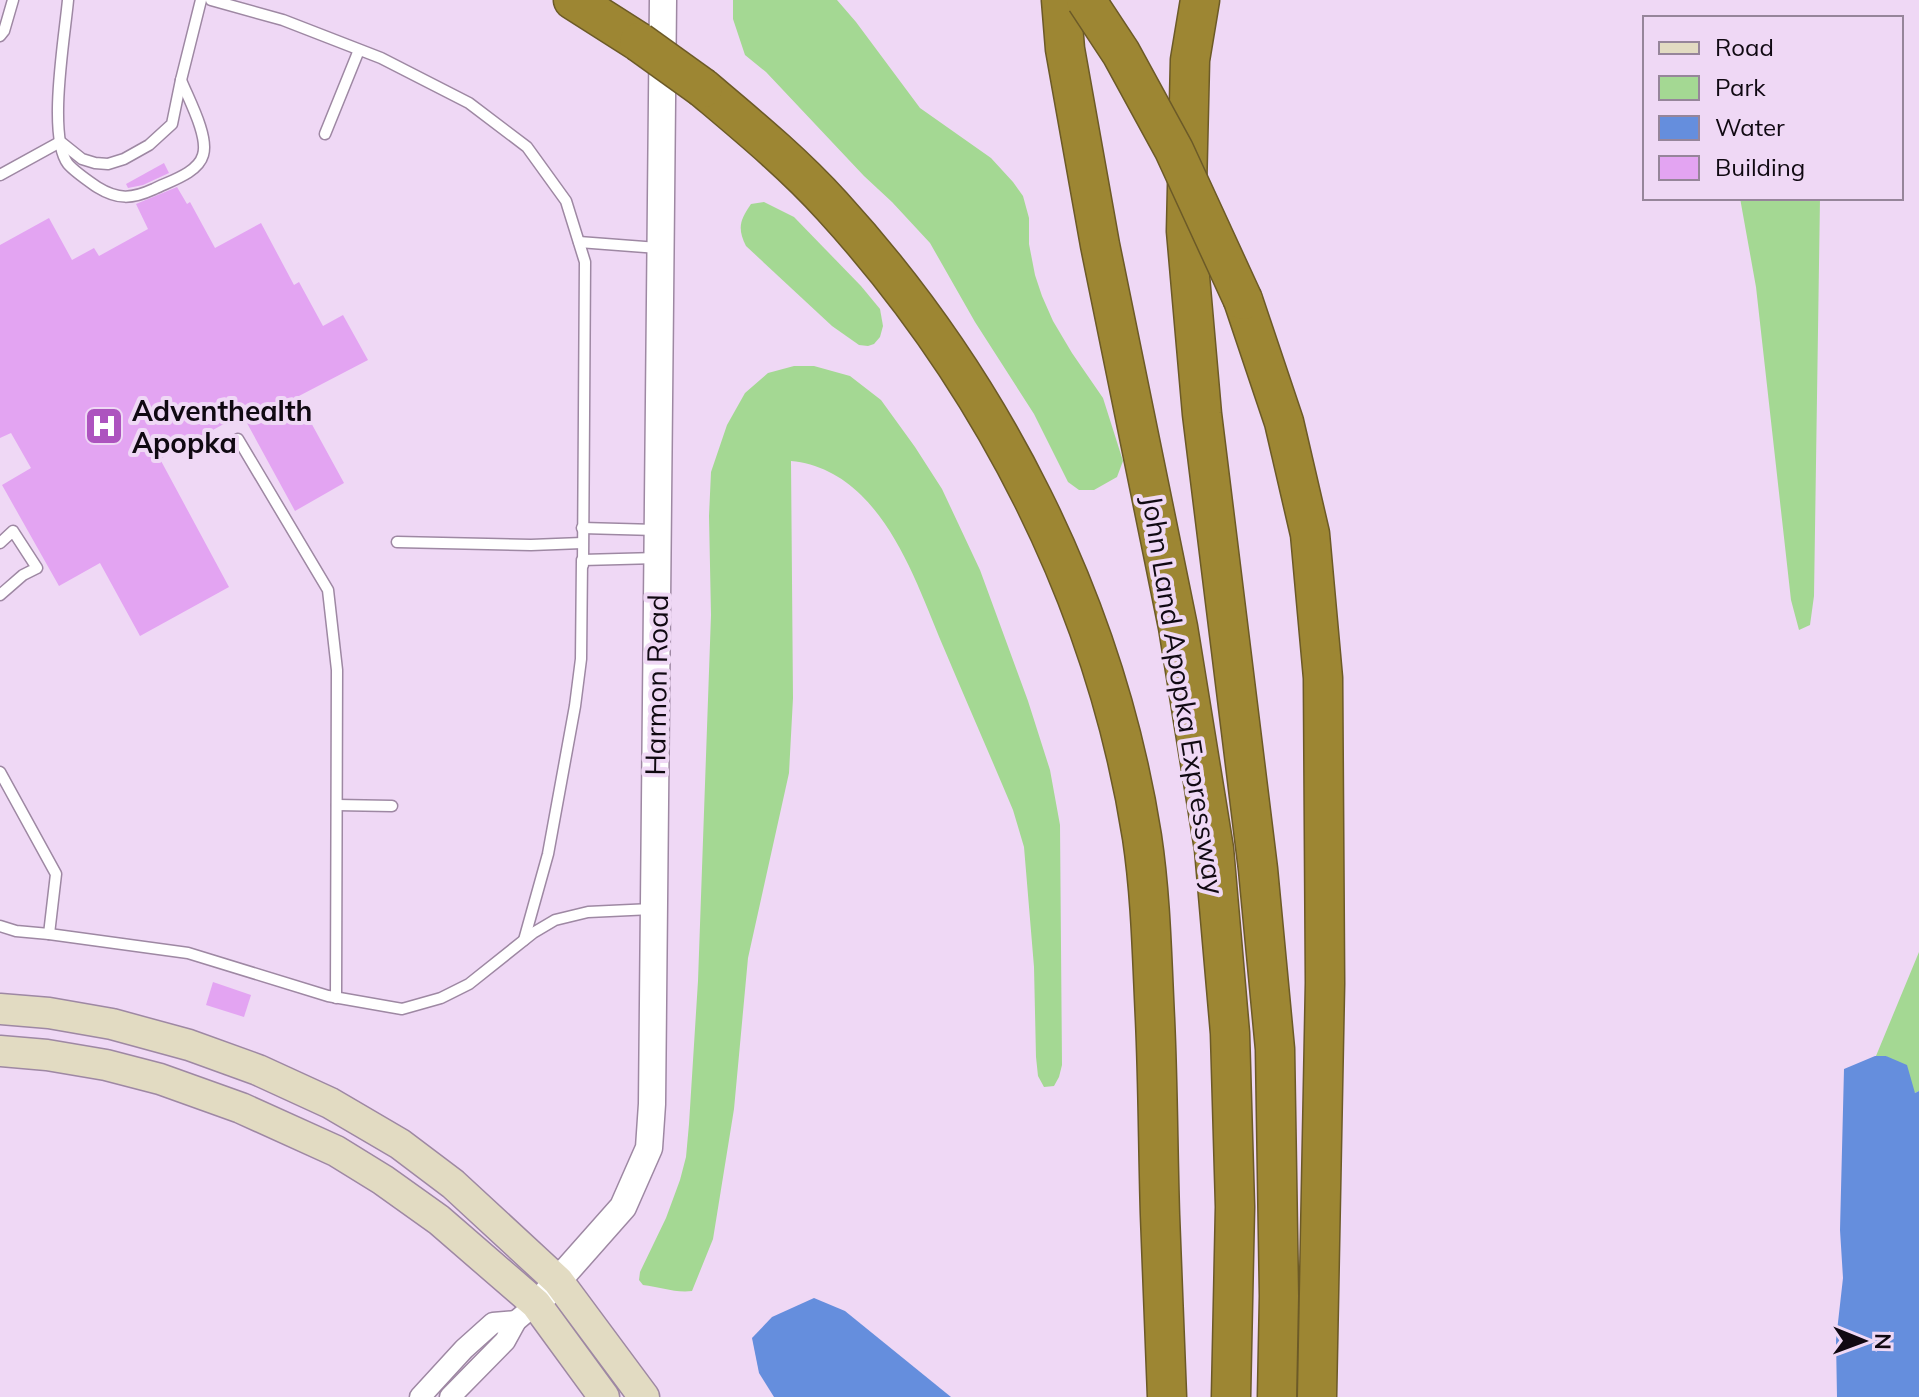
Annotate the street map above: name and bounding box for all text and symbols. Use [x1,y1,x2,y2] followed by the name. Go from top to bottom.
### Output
[1643,16,1903,200] legend
[1715,32,1774,62] text: Road
[1715,72,1766,102] text: Park
[1715,112,1785,142] text: Water
[1715,152,1805,182] text: Building
[132,393,312,460] place label: Adventhealth Apopka
[83,405,125,447] hospital icon: Adventhealth Apopka
[1135,493,1233,897] street label: John Land Apopka Expressway
[637,594,675,776] street label: Harmon Road
[1823,1301,1903,1381] north arrow
[1869,1333,1897,1350] text: N

